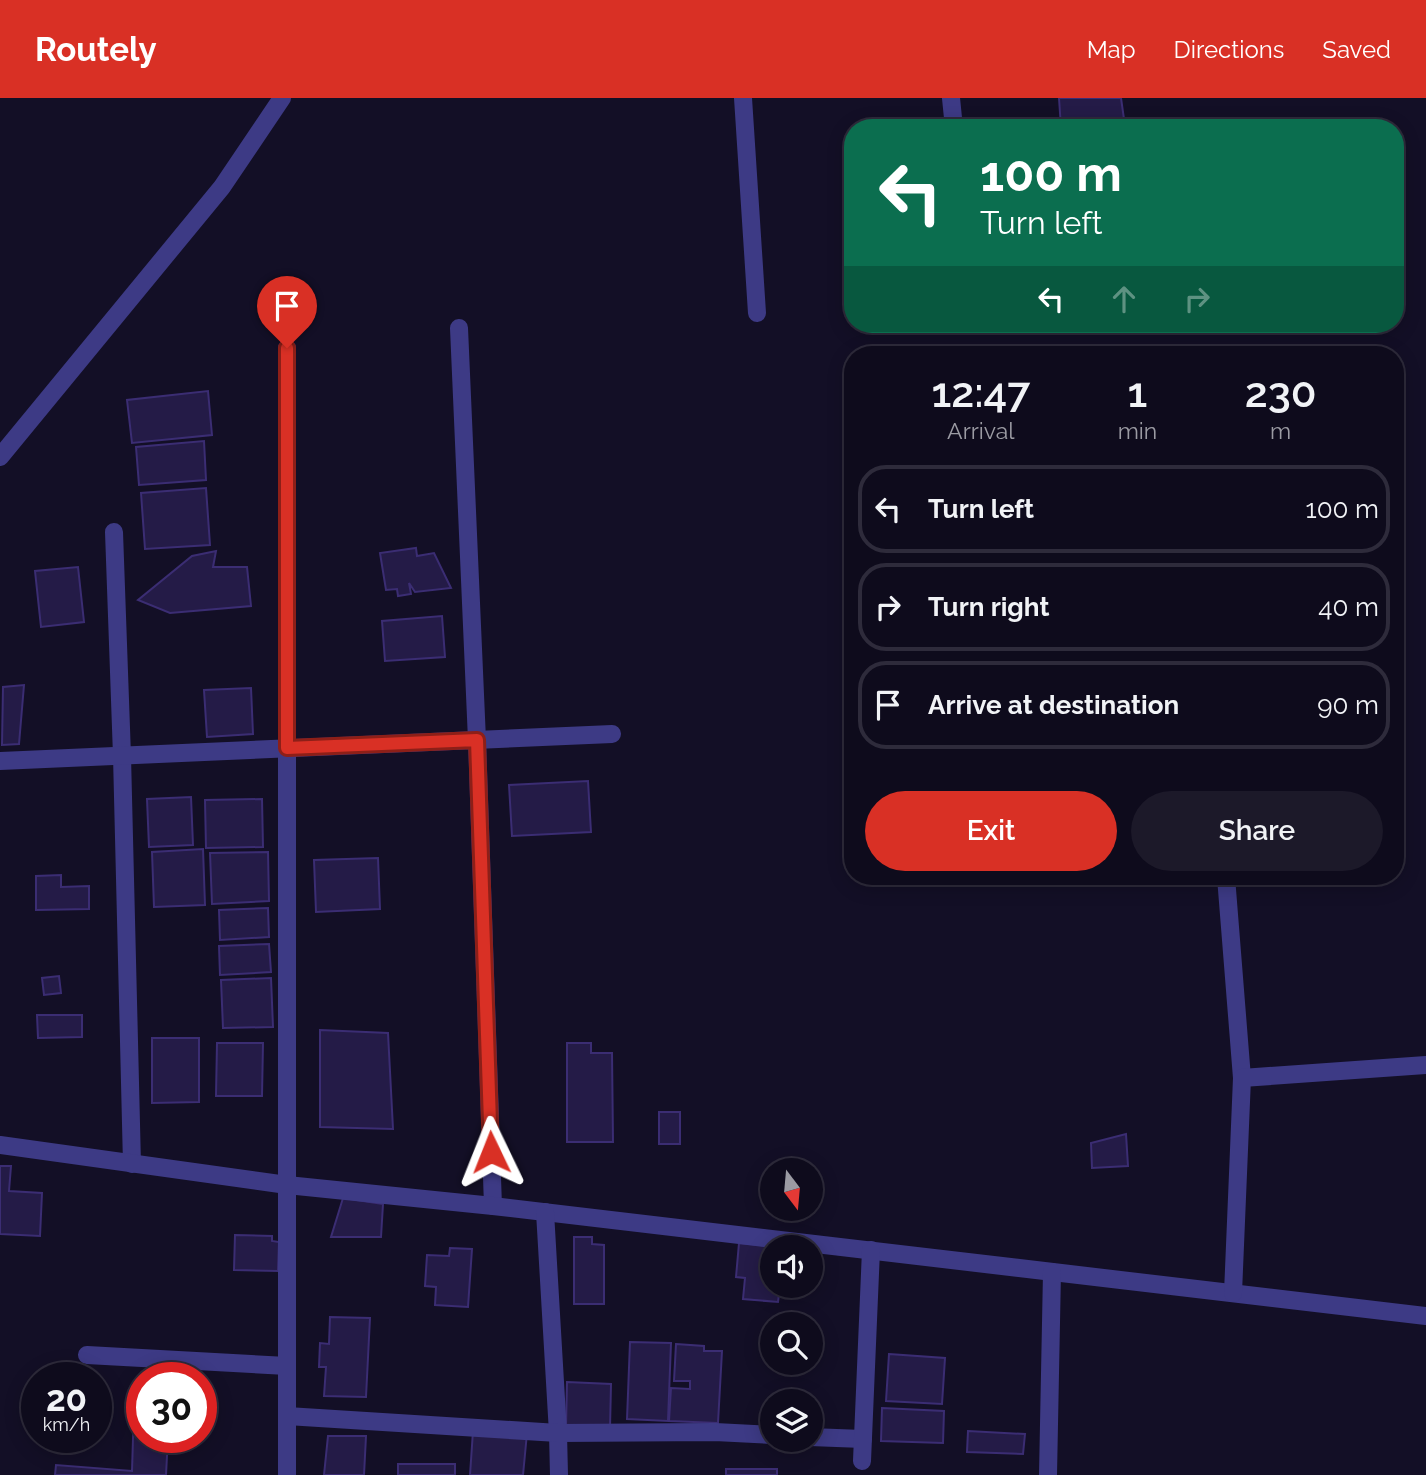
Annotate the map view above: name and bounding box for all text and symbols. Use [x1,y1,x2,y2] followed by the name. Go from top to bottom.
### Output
[35,30,157,69] text: Routely
[1087,35,1136,64] text: Map
[1174,35,1284,64] text: Directions
[1322,35,1391,64] text: Saved
[980,145,1122,202] text: 100 m
[865,147,956,238] icon: left
[980,204,1102,241] text: Turn left
[257,276,317,348] pin
[1032,280,1070,318] icon: left
[1105,280,1143,318] icon: ahead
[1178,280,1216,318] icon: right
[268,287,306,325] icon: arrive
[931,368,1030,417] text: 12:47
[1128,368,1147,417] text: 1
[1245,368,1317,417] text: 230
[947,417,1015,444] text: Arrival
[1118,417,1157,444] text: min
[1270,417,1291,444] text: m
[869,490,907,528] icon: left
[928,494,1034,524] text: Turn left
[1306,494,1379,524] text: 100 m
[869,588,907,626] icon: right
[928,592,1049,622] text: Turn right
[1318,592,1379,622] text: 40 m
[869,686,907,724] icon: arrive
[928,690,1179,720] text: Arrive at destination
[1317,690,1379,720] text: 90 m
[865,791,1117,871] button: Exit
[1131,791,1383,871] button: Share
[454,1115,528,1189] position arrow
[760,1158,822,1222] north arrow
[760,1158,823,1452] map controls
[760,1235,823,1298] button: sound
[760,1312,823,1375] button: search
[126,1362,217,1453] speed limit sign: 30
[46,1378,87,1419] text: 20
[760,1389,823,1452] button: layers
[43,1414,90,1435] text: km/h

